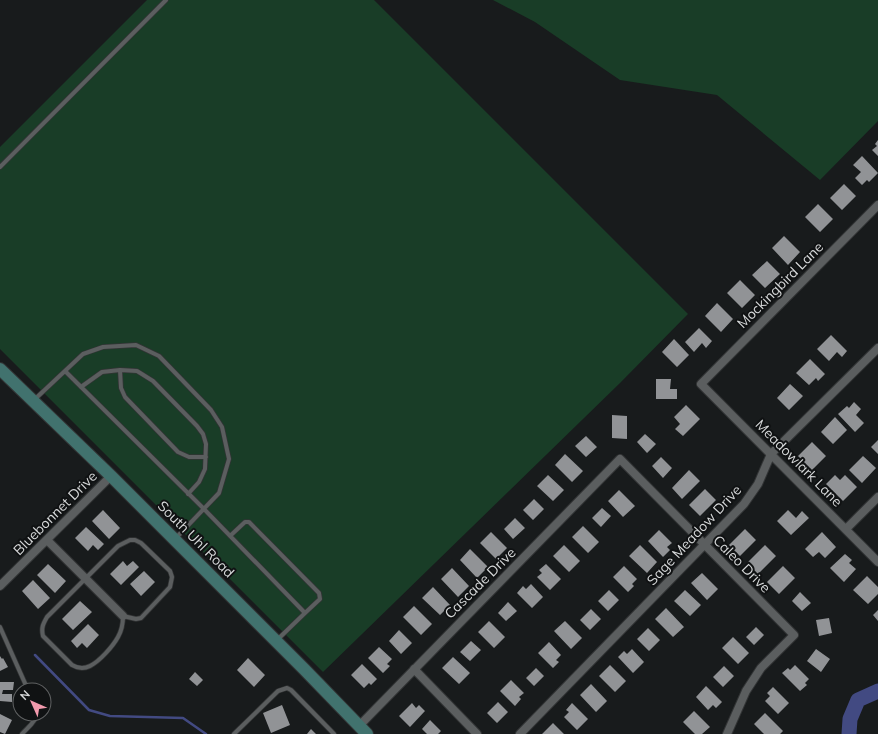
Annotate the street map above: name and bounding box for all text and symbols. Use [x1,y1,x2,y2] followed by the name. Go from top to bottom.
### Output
[733,238,827,332] street label: Mockingbird Lane
[752,416,846,510] street label: Meadowlark Lane
[9,467,101,559] street label: Bluebonnet Drive
[643,481,745,589] street label: Sage Meadow Drive
[154,497,238,581] street label: South Uhl Road
[709,531,775,597] street label: Caleo Drive
[441,544,519,622] street label: Cascade Drive
[12,682,52,722] north arrow
[17,687,33,703] text: N

